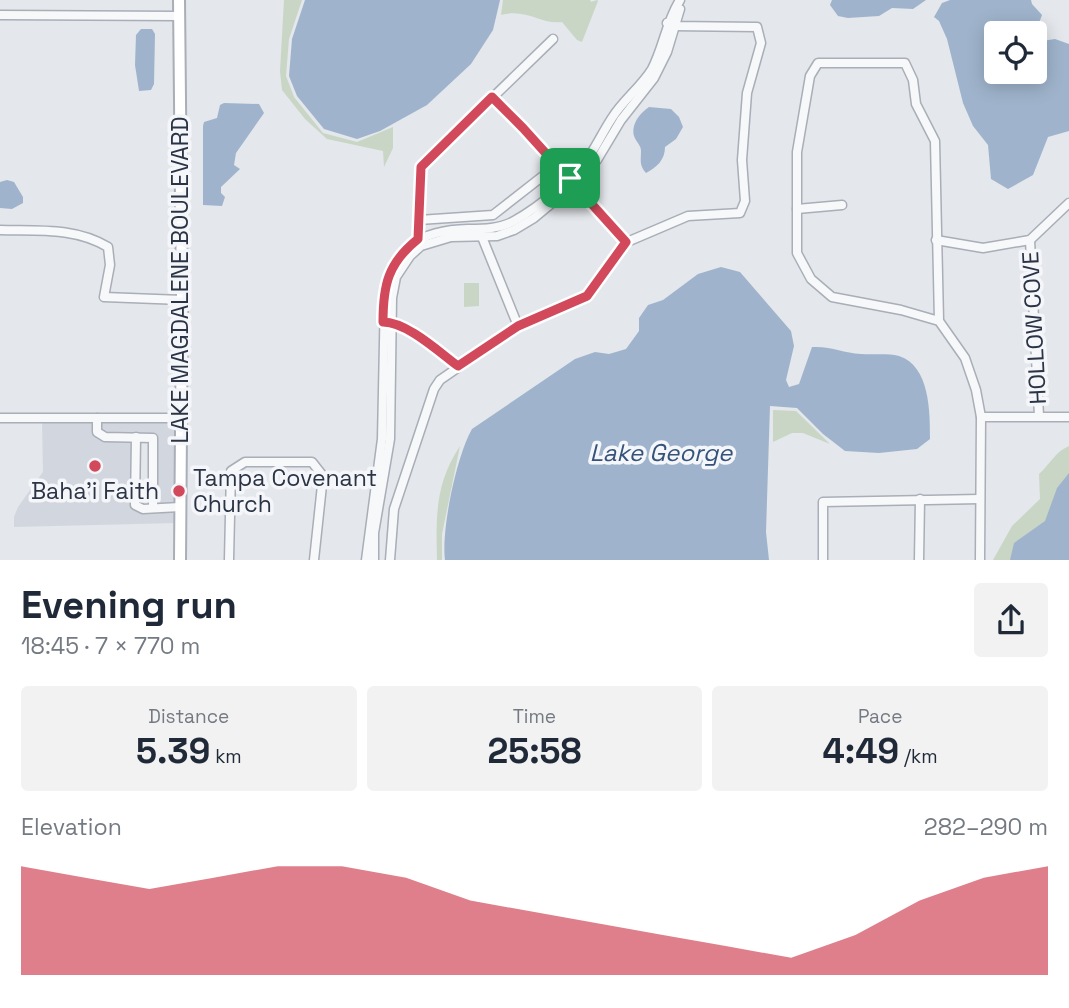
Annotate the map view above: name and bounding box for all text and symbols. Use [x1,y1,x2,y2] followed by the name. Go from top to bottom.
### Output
[984,21,1047,84] map controls
[984,21,1047,84] button: locate
[165,116,195,444] street label: LAKE MAGDALENE BOULEVARD
[540,148,600,208] pin
[551,159,589,197] icon: arrive
[1015,251,1053,405] street label: HOLLOW COVE
[590,437,733,468] water label: Lake George
[87,458,103,474] marker: Baha'i Faith
[193,463,377,519] place label: Tampa Covenant Church
[31,476,159,506] place label: Baha'i Faith
[171,483,187,499] marker: Tampa Covenant Church
[21,581,237,629] text: Evening run
[974,583,1048,657] button: share
[21,631,200,661] text: 18:45 · 7 × 770 m
[148,704,229,729] text: Distance
[513,704,556,729] text: Time
[858,704,902,729] text: Pace
[136,729,210,773] text: 5.39
[487,729,582,773] text: 25:58
[823,729,899,773] text: 4:49
[210,744,242,769] text: km
[899,744,938,769] text: /km
[21,812,122,842] text: Elevation
[924,812,1048,842] text: 282–290 m

